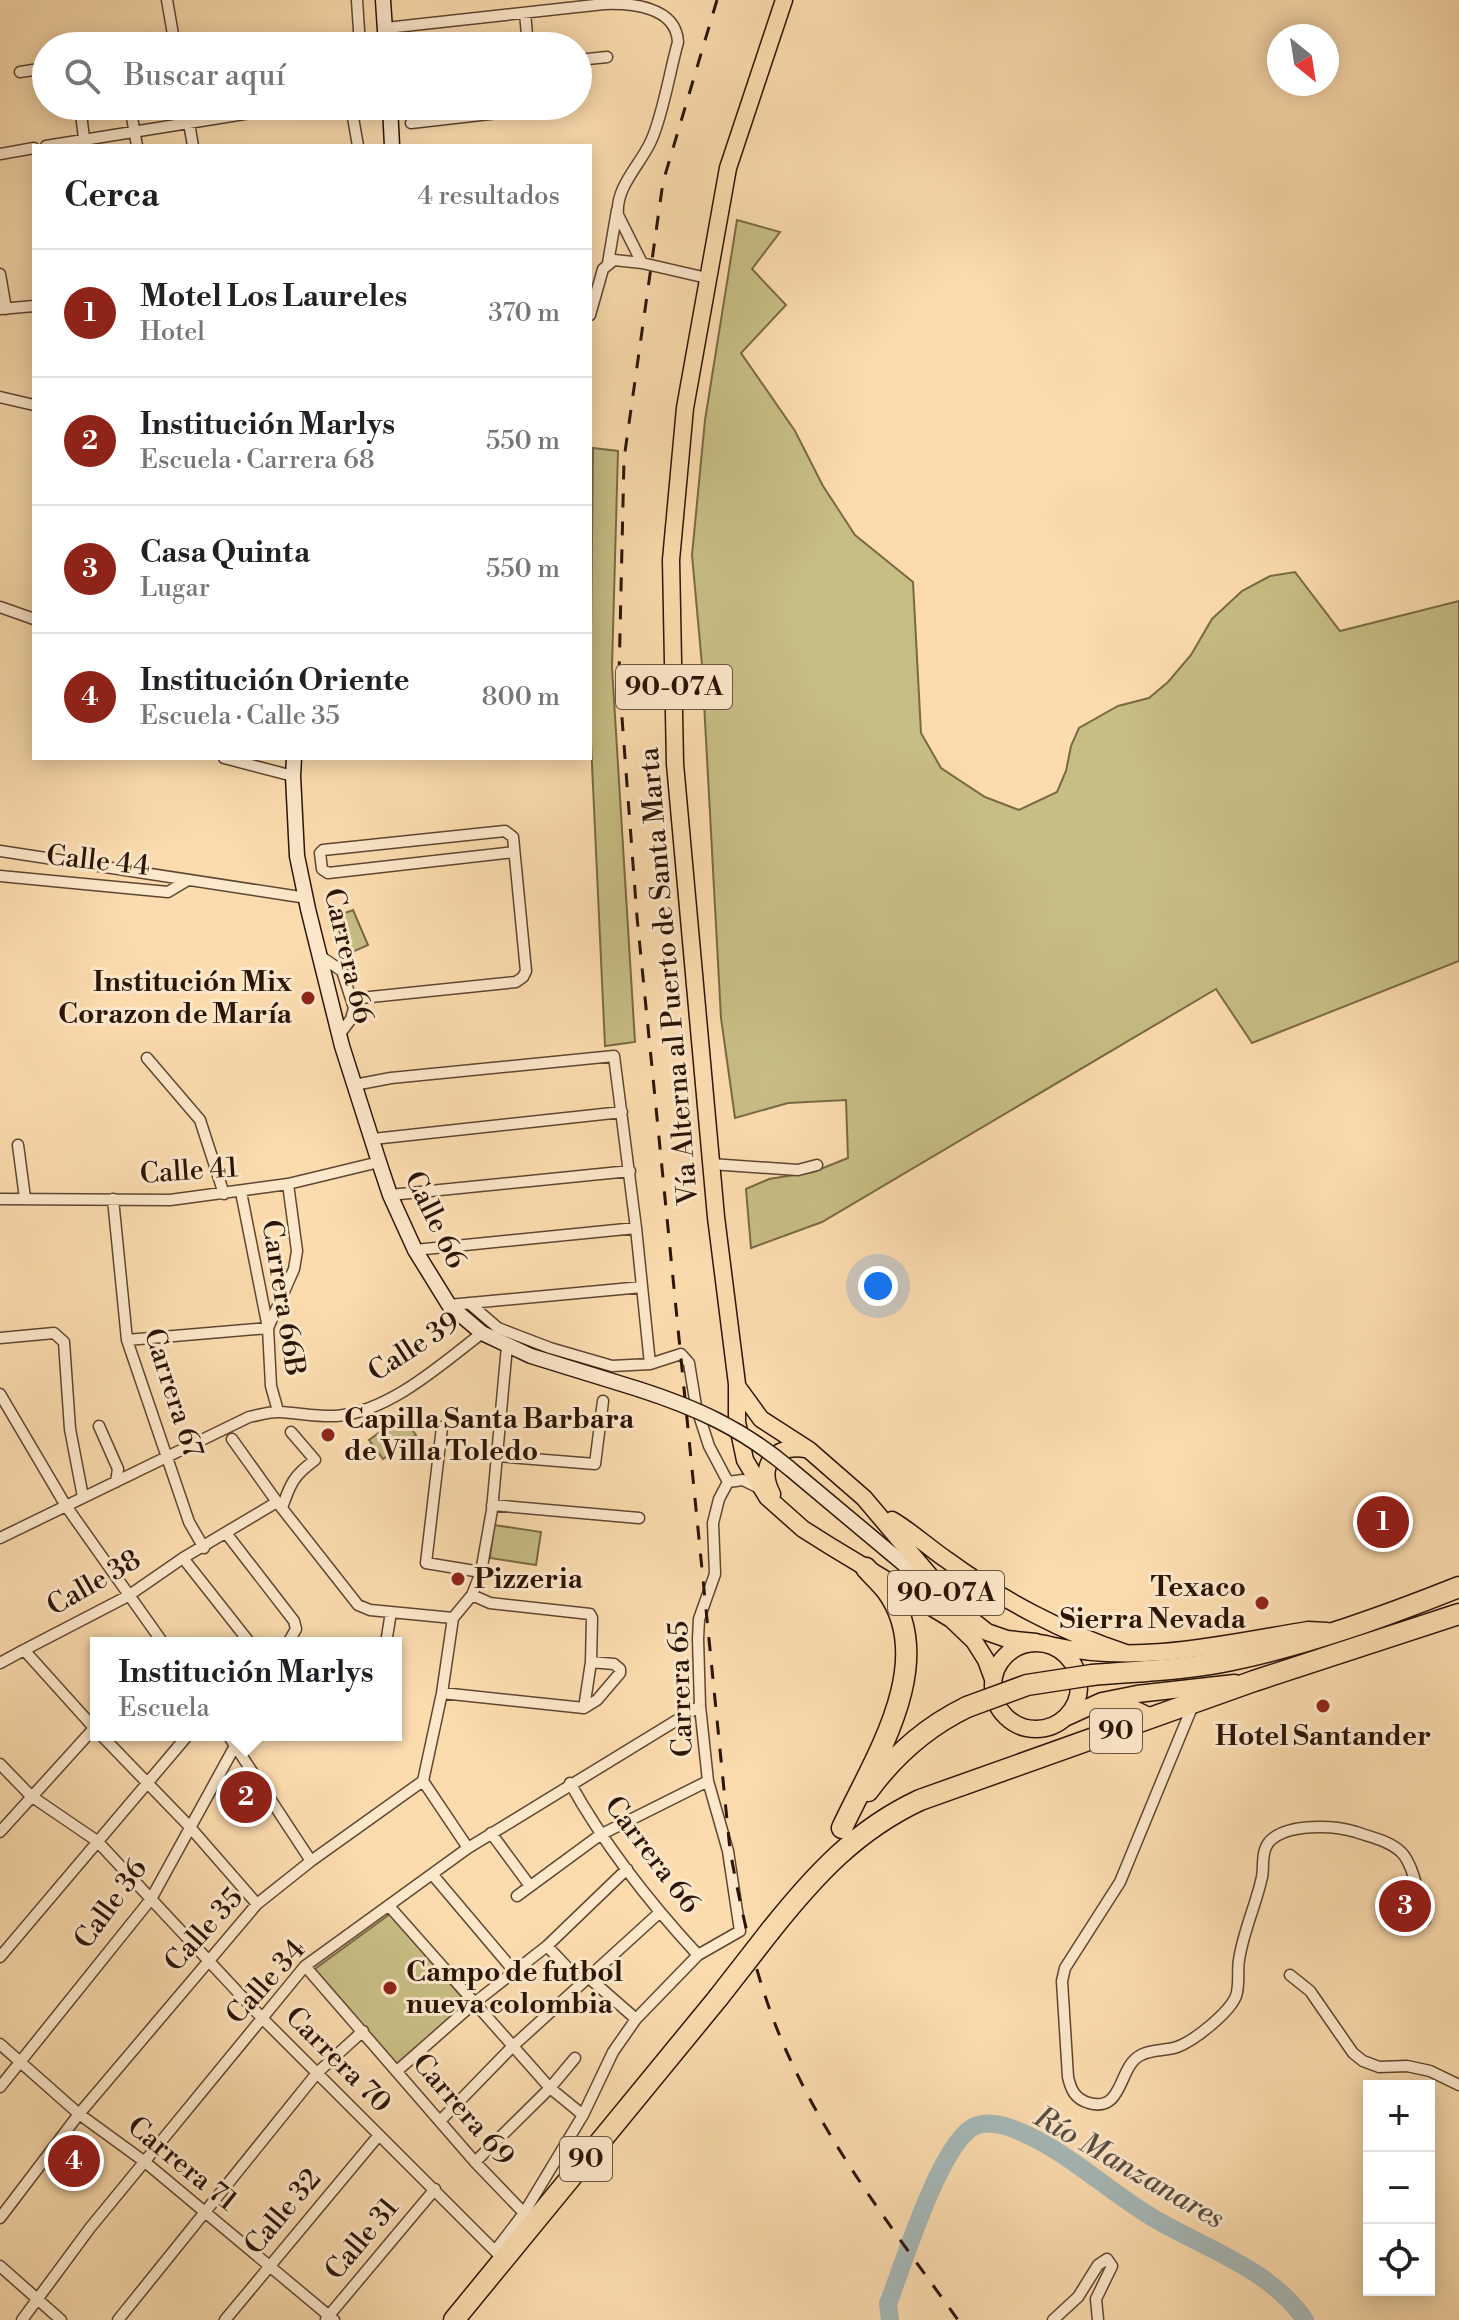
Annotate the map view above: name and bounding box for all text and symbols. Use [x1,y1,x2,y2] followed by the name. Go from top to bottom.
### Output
[1267,24,1339,96] north arrow
[32,32,592,120] search box
[60,54,104,98] icon: search
[124,57,286,95] text: Buscar aquí
[64,175,159,217] text: Cerca
[418,180,560,212] text: 4 resultados
[140,278,407,316] text: Motel Los Laureles
[84,297,96,329] text: 1
[488,297,560,329] text: 370 m
[140,316,205,348] text: Hotel
[140,406,395,444] text: Institución Marlys
[82,425,98,457] text: 2
[486,425,560,457] text: 550 m
[140,444,375,476] text: Escuela · Carrera 68
[140,534,310,572] text: Casa Quinta
[82,553,98,585] text: 3
[486,553,560,585] text: 550 m
[140,572,210,604] text: Lugar
[140,662,410,700] text: Institución Oriente
[616,665,732,709] road number: 90-07A
[81,681,99,713] text: 4
[481,681,560,713] text: 800 m
[140,700,340,732] text: Escuela · Calle 35
[631,745,707,1207] street label: Vía Alterna al Puerto de Santa Marta
[45,838,151,884] street label: Calle 44
[315,885,381,1027] street label: Carrera 66
[58,965,293,1032] place label: Institución Mix Corazon de María
[299,989,317,1007] marker: Institución Mix Corazon de María
[139,1150,239,1192] street label: Calle 41
[397,1166,473,1274] street label: Calle 66
[253,1217,313,1379] street label: Carrera 66B
[858,1266,898,1306] your location
[362,1304,466,1390] street label: Calle 39
[136,1324,210,1462] street label: Carrera 67
[344,1402,635,1469] place label: Capilla Santa Barbara de Villa Toledo
[319,1426,337,1444] marker: Capilla Santa Barbara de Villa Toledo
[1357,1492,1409,1552] pin: 1
[41,1542,147,1624] street label: Calle 38
[474,1562,584,1597] place label: Pizzeria
[449,1570,467,1588] marker: Pizzeria
[1059,1570,1247,1637] place label: Texaco Sierra Nevada
[888,1571,1004,1615] road number: 90-07A
[1253,1594,1271,1612] marker: Texaco Sierra Nevada
[661,1620,701,1758] street label: Carrera 65
[90,1637,402,1741] popup
[118,1654,374,1692] text: Institución Marlys
[118,1692,210,1724] text: Escuela
[1314,1697,1332,1715] marker: Hotel Santander
[1090,1709,1142,1753] road number: 90
[1215,1719,1431,1754] place label: Hotel Santander
[220,1767,272,1827] pin: 2
[597,1789,707,1921] street label: Carrera 66
[67,1852,155,1956] street label: Calle 36
[1379,1876,1431,1936] pin: 3
[157,1881,251,1979] street label: Calle 35
[219,1932,313,2032] street label: Calle 34
[406,1955,623,2022] place label: Campo de futbol nueva colombia
[381,1979,399,1997] marker: Campo de futbol nueva colombia
[278,2000,398,2120] street label: Carrera 70
[405,2046,521,2174] street label: Carrera 69
[1363,2080,1435,2296] map controls
[1363,2080,1435,2152] button: +
[1026,2098,1231,2238] water label: Río Manzanares
[120,2109,244,2219] street label: Carrera 71
[48,2131,100,2191] pin: 4
[560,2137,612,2181] road number: 90
[1363,2152,1435,2224] button: −
[237,2162,329,2262] street label: Calle 32
[317,2191,407,2287] street label: Calle 31
[1363,2224,1435,2296] button: locate

